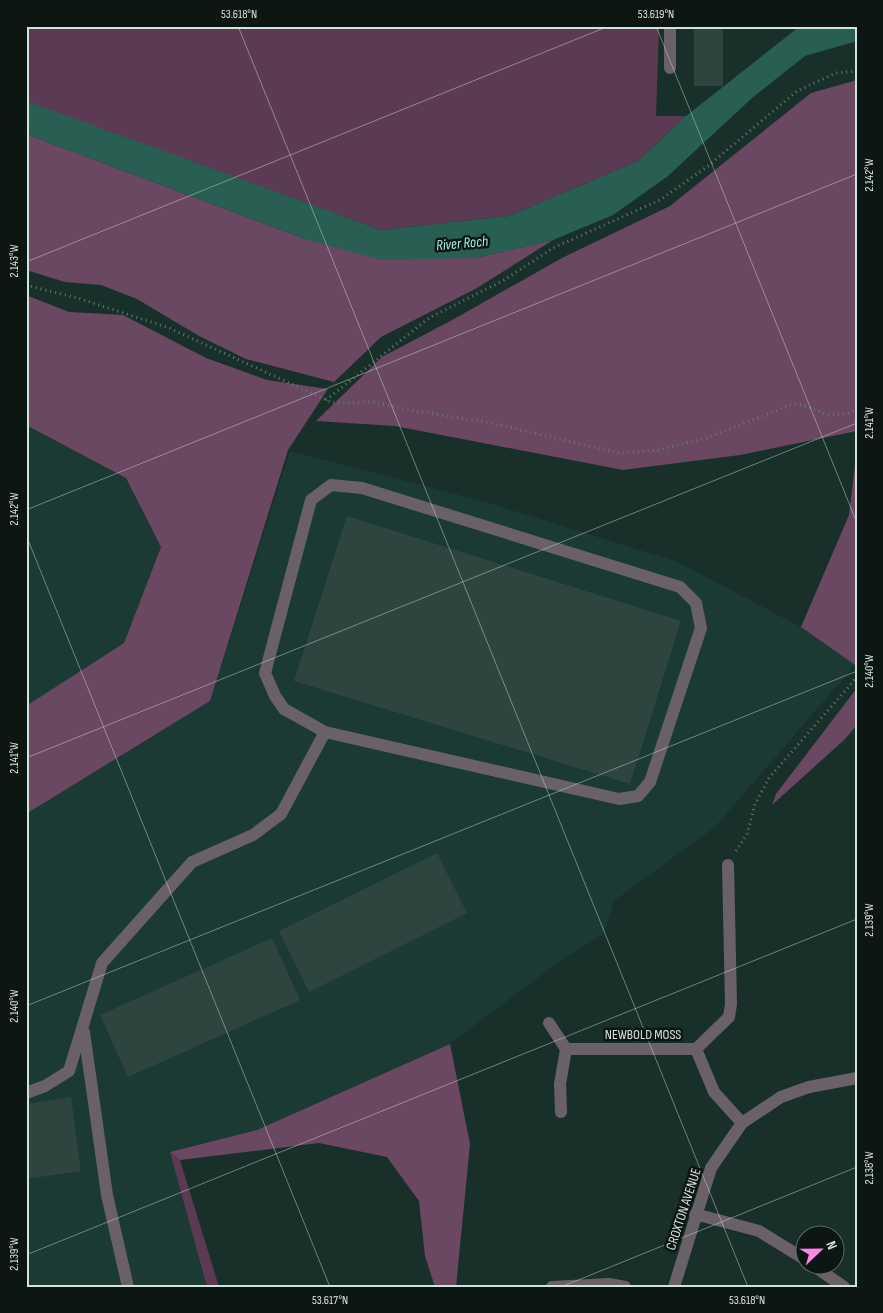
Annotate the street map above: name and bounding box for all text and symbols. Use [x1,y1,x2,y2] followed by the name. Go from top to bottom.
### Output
[221,7,257,22] text: 53.618°N
[638,7,674,22] text: 53.619°N
[862,158,877,191] text: 2.142°W
[435,232,489,255] water label: River Roch
[7,244,22,278] text: 2.143°W
[862,407,877,439] text: 2.141°W
[7,492,22,525] text: 2.142°W
[862,654,877,688] text: 2.140°W
[7,742,22,774] text: 2.141°W
[862,903,877,937] text: 2.139°W
[7,989,22,1023] text: 2.140°W
[605,1026,681,1043] street label: NEWBOLD MOSS
[862,1151,877,1185] text: 2.138°W
[662,1166,705,1252] street label: CROXTON AVENUE
[796,1226,846,1276] north arrow
[7,1237,22,1271] text: 2.139°W
[822,1239,841,1252] text: N
[312,1293,348,1308] text: 53.617°N
[729,1293,765,1308] text: 53.618°N

